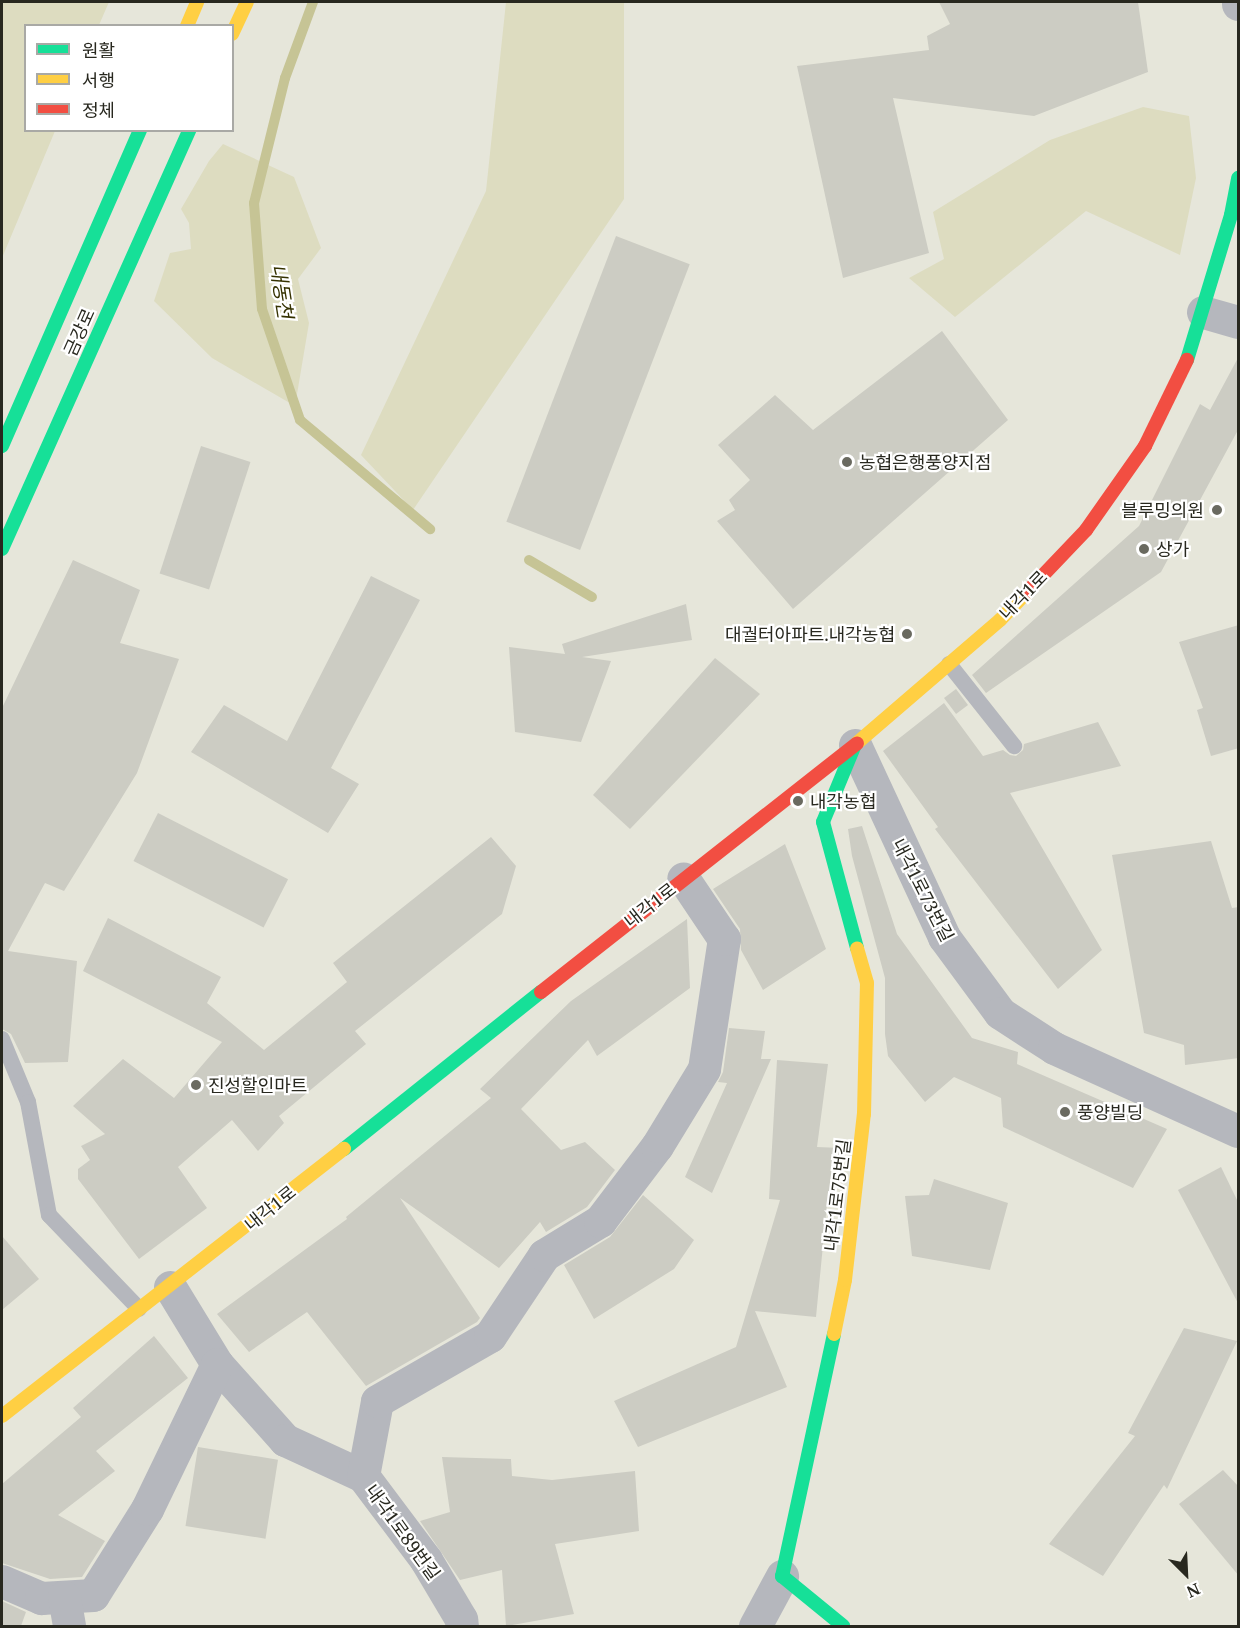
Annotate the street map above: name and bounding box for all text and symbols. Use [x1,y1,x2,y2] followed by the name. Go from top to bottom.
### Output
[24,24,234,132] legend
[82,38,115,62] text: 원활
[82,68,115,92] text: 서행
[82,98,115,122] text: 정체
[266,262,298,320] water label: 내동천
[59,305,99,359] street label: 금강로
[859,451,991,473] place label: 농협은행풍양지점
[840,455,854,469] marker: 농협은행풍양지점
[1121,499,1204,521] place label: 블루밍의원
[1208,501,1226,519] marker: 블루밍의원
[1156,538,1189,560] place label: 상가
[1137,542,1151,556] marker: 상가
[994,566,1052,624] street label: 내각1로
[725,623,895,645] place label: 대궐터아파트.내각농협
[900,627,914,641] marker: 대궐터아파트.내각농협
[810,790,876,812] place label: 내각농협
[791,794,805,808] marker: 내각농협
[888,835,958,945] street label: 내각1로73번길
[620,878,680,932] street label: 내각1로
[208,1074,307,1096] place label: 진성할인마트
[189,1078,203,1092] marker: 진성할인마트
[1077,1101,1143,1123] place label: 풍양빌딩
[1058,1105,1072,1119] marker: 풍양빌딩
[819,1138,855,1252] street label: 내각1로75번길
[240,1181,300,1235] street label: 내각1로
[361,1480,445,1584] street label: 내각1로89번길
[1156,1544,1216,1604] north arrow
[1183,1578,1204,1603] text: N

